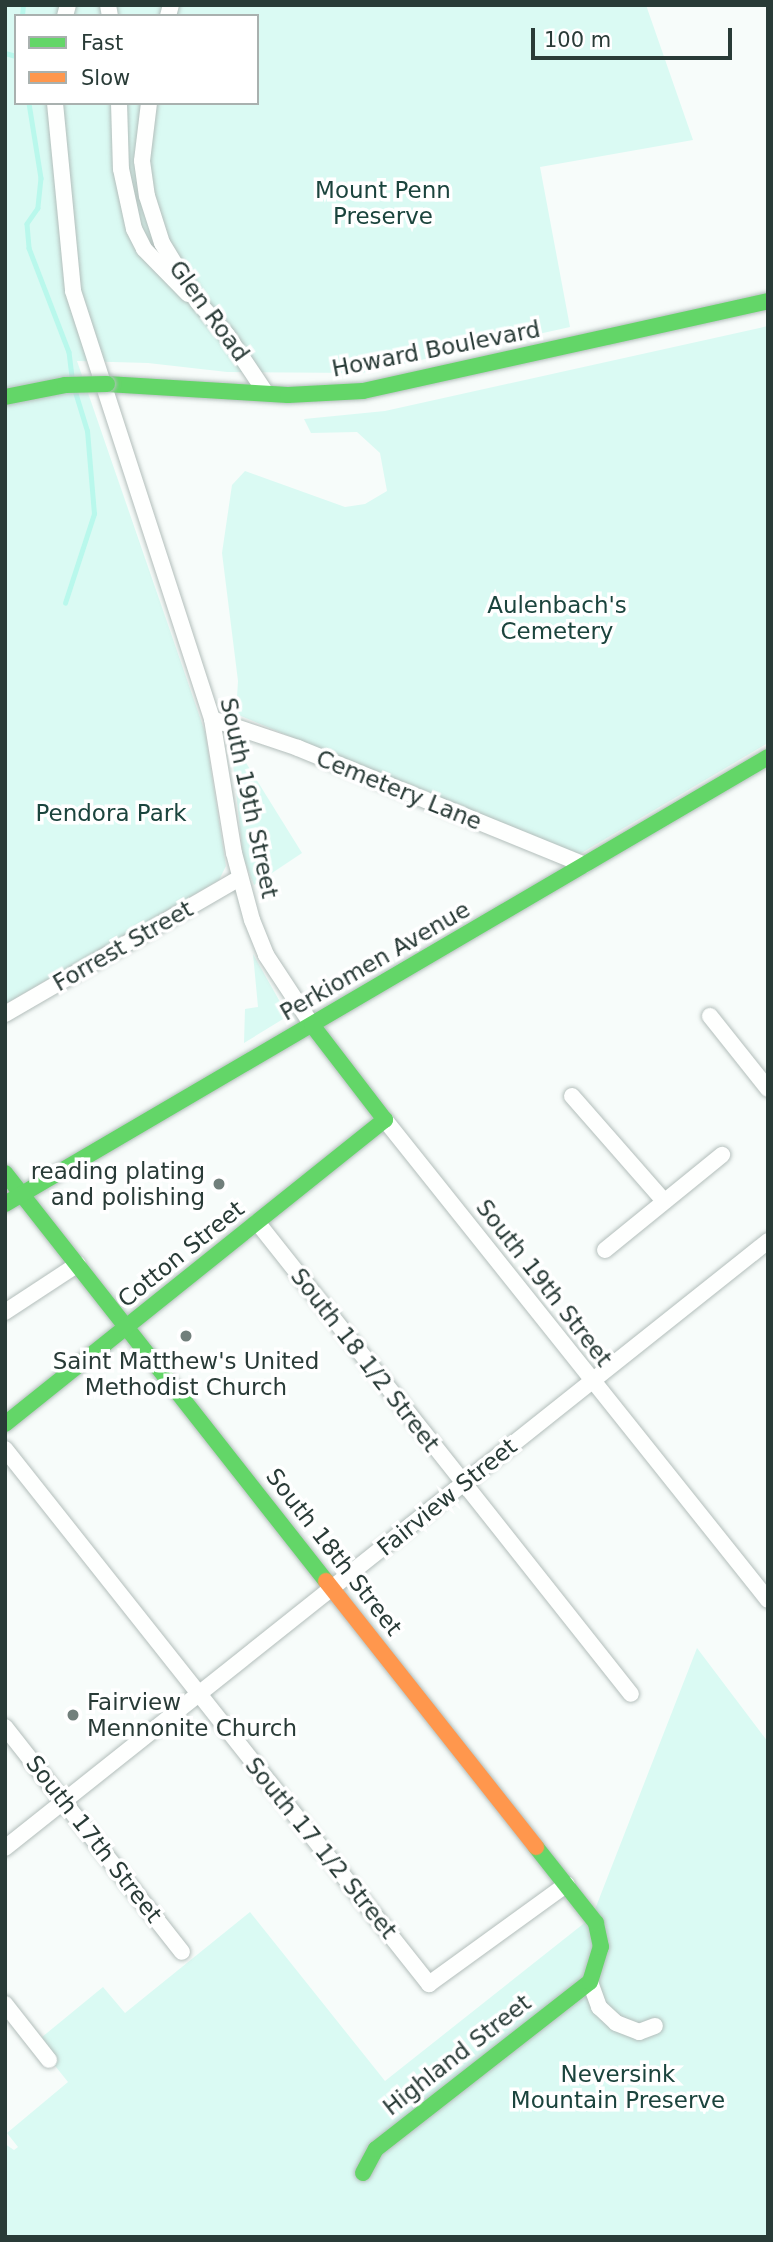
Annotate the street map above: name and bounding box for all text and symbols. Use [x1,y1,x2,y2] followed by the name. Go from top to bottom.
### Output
[14,14,259,105] legend
[535,14,736,58] scale bar
[544,28,611,52] text: 100 m
[81,31,123,55] text: Fast
[81,66,130,90] text: Slow
[315,176,451,230] park label: Mount Penn Preserve
[163,255,255,367] street label: Glen Road
[330,315,542,383] street label: Howard Boulevard
[487,591,627,645] park label: Aulenbach's Cemetery
[214,695,284,901] street label: South 19th Street
[312,744,486,836] street label: Cemetery Lane
[35,799,187,827] park label: Pendora Park
[48,895,198,997] street label: Forrest Street
[275,895,475,1027] street label: Perkiomen Avenue
[31,1157,205,1211] place label: reading plating and polishing
[211,1176,227,1192] marker: reading plating and polishing
[470,1194,618,1372] street label: South 19th Street
[112,1195,250,1313] street label: Cotton Street
[285,1263,445,1457] street label: South 18 1/2 Street
[178,1328,194,1344] marker: Saint Matthew's United Methodist Church
[53,1347,319,1401] place label: Saint Matthew's United Methodist Church
[372,1432,522,1562] street label: Fairview Street
[260,1463,408,1641] street label: South 18th Street
[87,1688,297,1742] place label: Fairview Mennonite Church
[65,1707,81,1723] marker: Fairview Mennonite Church
[20,1750,168,1928] street label: South 17th Street
[239,1752,403,1944] street label: South 17 1/2 Street
[378,1989,536,2121] street label: Highland Street
[511,2060,725,2114] park label: Neversink Mountain Preserve

